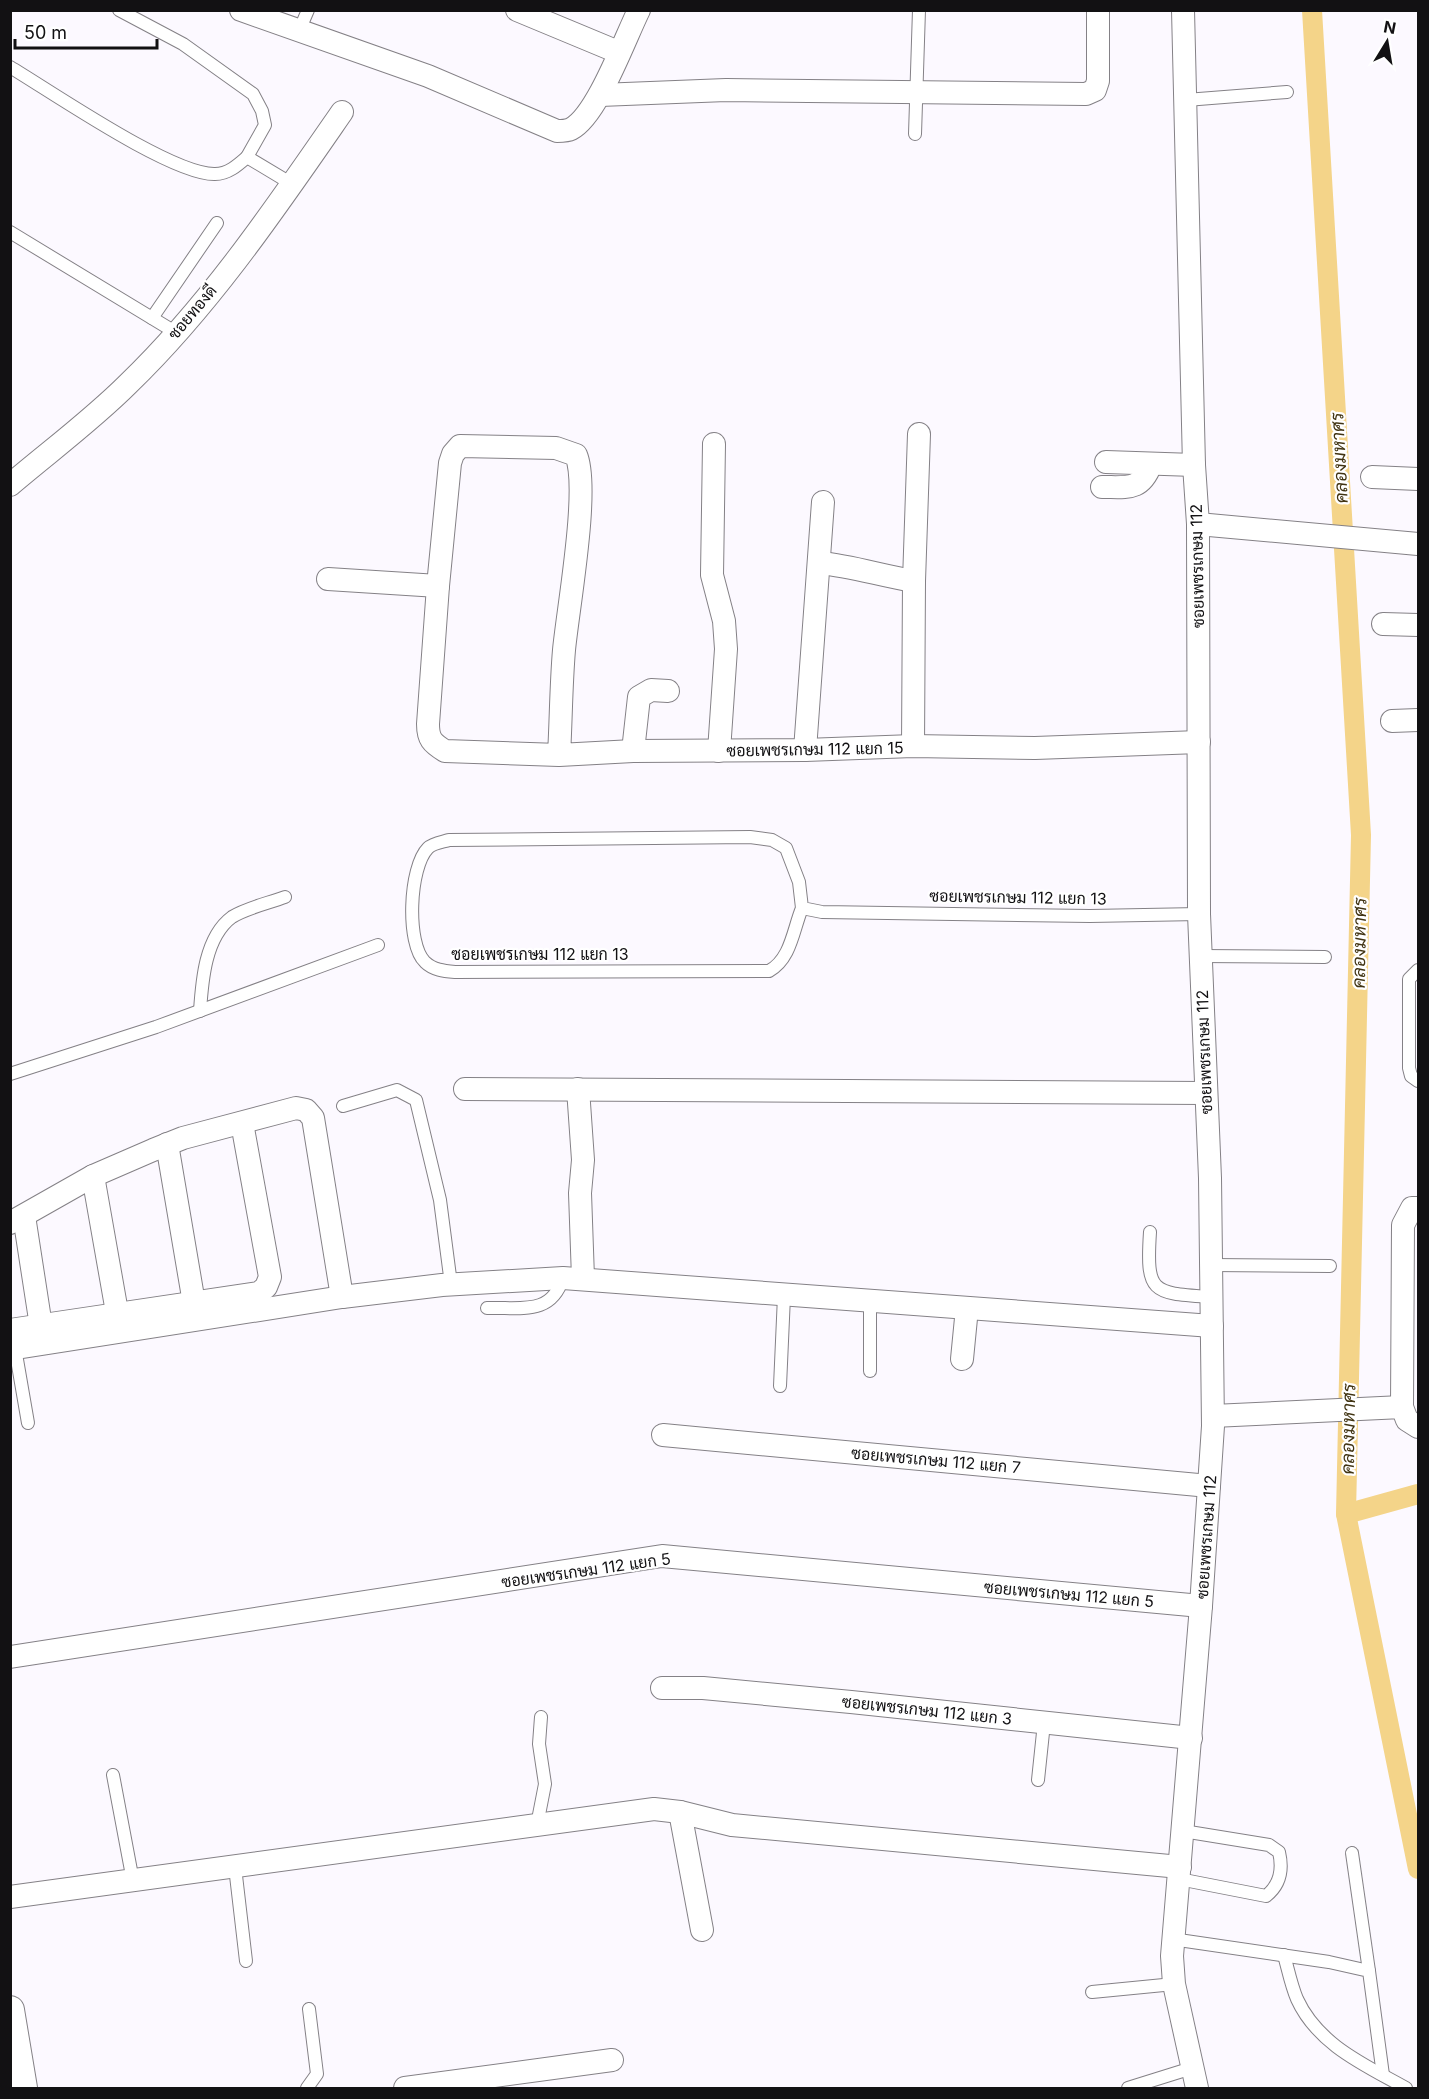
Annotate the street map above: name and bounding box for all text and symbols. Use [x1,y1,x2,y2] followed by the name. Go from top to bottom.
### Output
[15,12,158,50] scale bar
[1357,12,1417,72] north arrow
[1382,16,1398,38] text: N
[24,22,67,43] text: 50 m
[163,280,221,343] street label: ซอยทองดี
[1326,411,1352,504] water label: คลองมหาศร
[1186,504,1208,628] street label: ซอยเพชรเกษม 112
[726,737,904,761] street label: ซอยเพชรเกษม 112 แยก 15
[929,885,1107,909] street label: ซอยเพชรเกษม 112 แยก 13
[1348,896,1370,989] water label: คลองมหาศร
[451,944,629,964] street label: ซอยเพชรเกษม 112 แยก 13
[1192,989,1216,1115] street label: ซอยเพชรเกษม 112
[1337,1382,1359,1475] water label: คลองมหาศร
[850,1443,1022,1477] street label: ซอยเพชรเกษม 112 แยก 7
[1192,1474,1220,1600] street label: ซอยเพชรเกษม 112
[500,1548,672,1592] street label: ซอยเพชรเกษม 112 แยก 5
[983,1577,1155,1611] street label: ซอยเพชรเกษม 112 แยก 5
[841,1691,1013,1729] street label: ซอยเพชรเกษม 112 แยก 3

